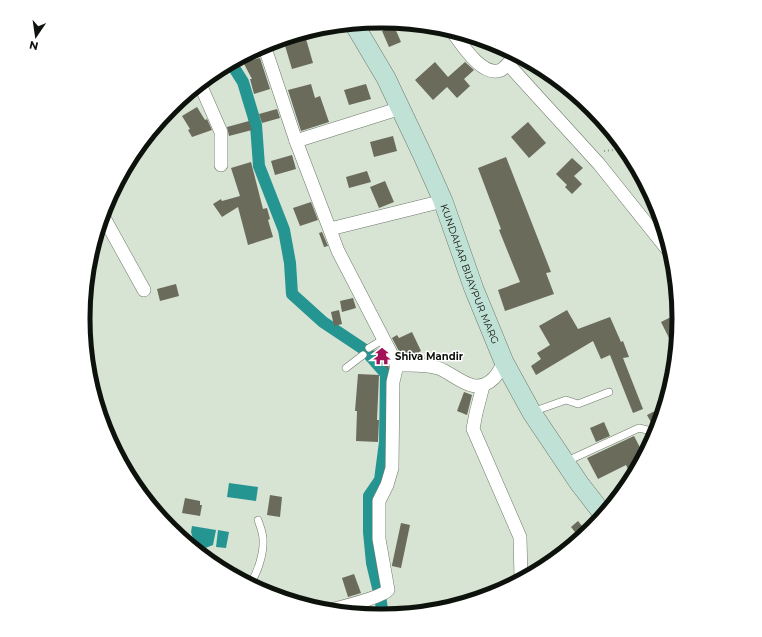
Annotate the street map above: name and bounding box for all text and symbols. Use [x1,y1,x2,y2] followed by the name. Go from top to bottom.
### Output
[16,16,56,56] north arrow
[28,38,40,54] text: N
[438,202,502,346] street label: KUNDAHAR BIJAYPUR MARG
[372,346,392,366] temple icon: Shiva Mandir
[395,350,464,363] place label: Shiva Mandir

